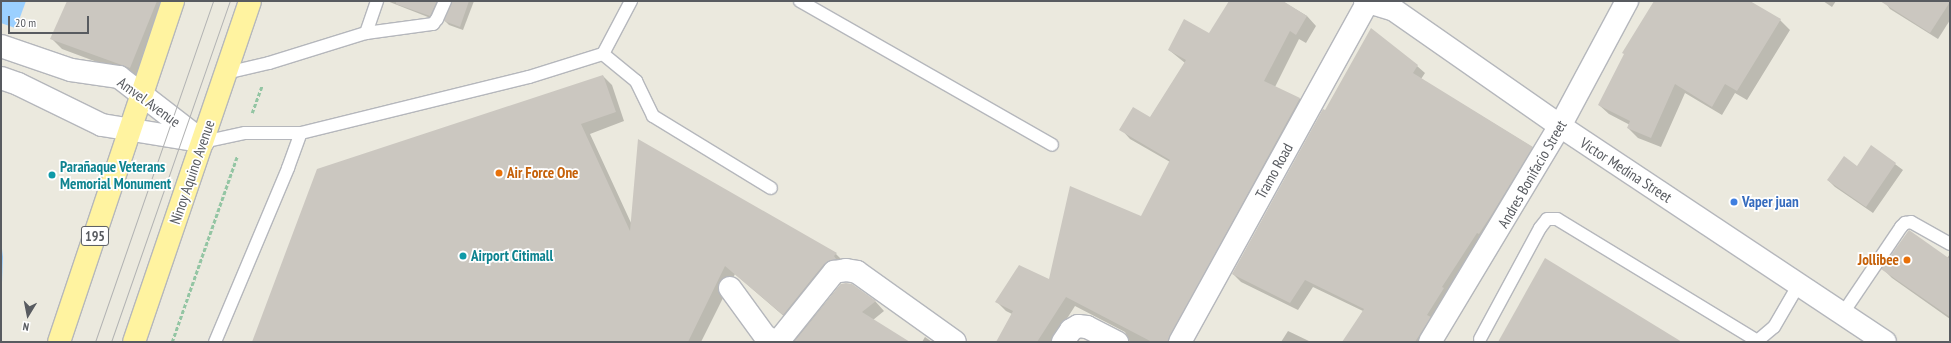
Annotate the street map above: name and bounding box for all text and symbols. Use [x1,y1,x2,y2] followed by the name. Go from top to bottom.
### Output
[10,8,91,34] scale bar
[15,15,36,30] text: 20 m
[114,73,184,131] street label: Amvel Avenue
[166,117,218,227] street label: Ninoy Aquino Avenue
[1494,117,1570,231] street label: Andres Bonifacio Street
[1577,134,1675,206] street label: Victor Medina Street
[1251,140,1297,202] street label: Tramo Road
[60,157,171,192] place label: Parañaque Veterans Memorial Monument
[507,164,579,182] place label: Air Force One
[494,168,504,178] marker: Air Force One
[47,170,57,180] marker: Parañaque Veterans Memorial Monument
[1742,193,1799,211] place label: Vaper juan
[1729,197,1739,207] marker: Vaper juan
[80,224,110,248] road number: 195
[471,247,553,265] place label: Airport Citimall
[458,251,468,261] marker: Airport Citimall
[1858,251,1899,269] place label: Jollibee
[1902,255,1912,265] marker: Jollibee
[8,295,48,335] north arrow
[22,319,30,334] text: N

